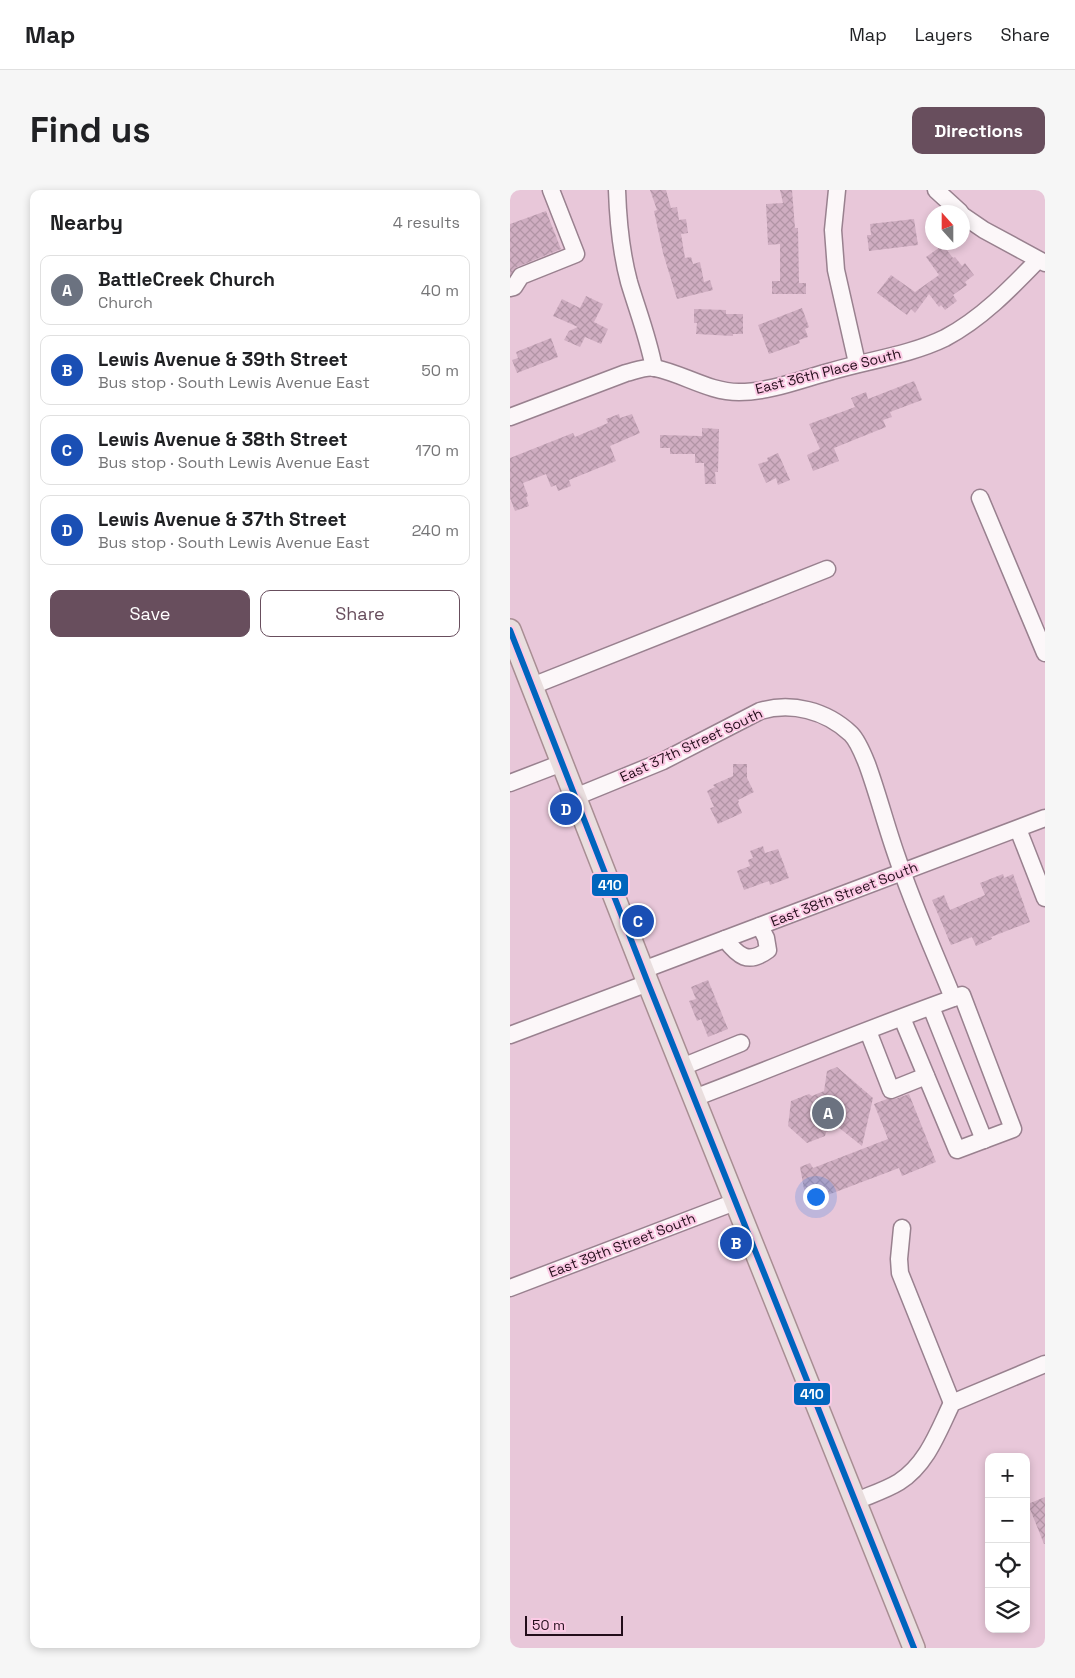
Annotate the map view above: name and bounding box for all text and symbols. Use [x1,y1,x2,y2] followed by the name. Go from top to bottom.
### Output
[25,19,75,50] text: Map
[849,23,887,46] text: Map
[915,23,972,46] text: Layers
[1000,23,1050,46] text: Share
[912,107,1045,154] button: Directions
[30,108,151,152] text: Find us
[925,205,970,250] north arrow
[50,209,123,236] text: Nearby
[393,212,460,233] text: 4 results
[98,267,275,292] text: BattleCreek Church
[62,280,72,301] text: A
[421,280,459,301] text: 40 m
[98,292,153,313] text: Church
[753,344,903,398] street label: East 36th Place South
[98,347,348,372] text: Lewis Avenue & 39th Street
[62,360,72,381] text: B
[421,360,459,381] text: 50 m
[98,372,370,393] text: Bus stop · South Lewis Avenue East
[98,427,348,452] text: Lewis Avenue & 38th Street
[62,440,72,461] text: C
[415,440,459,461] text: 170 m
[98,452,370,473] text: Bus stop · South Lewis Avenue East
[98,507,347,532] text: Lewis Avenue & 37th Street
[62,520,72,541] text: D
[412,520,459,541] text: 240 m
[98,532,370,553] text: Bus stop · South Lewis Avenue East
[50,590,250,637] button: Save
[260,590,460,637] button: Share
[617,704,765,786] street label: East 37th Street South
[550,790,582,828] pin: D
[768,858,920,930] street label: East 38th Street South
[591,873,629,897] line badge: 410
[598,876,622,894] text: 410
[622,902,654,940] pin: C
[812,1094,844,1132] pin: A
[803,1184,829,1210] your location
[546,1209,698,1281] street label: East 39th Street South
[720,1224,752,1262] pin: B
[793,1382,831,1406] line badge: 410
[800,1385,824,1403] text: 410
[985,1453,1030,1633] map controls
[985,1453,1030,1498] button: +
[985,1498,1030,1543] button: −
[985,1543,1030,1588] button: locate
[985,1588,1030,1633] button: layers
[525,1613,622,1636] scale bar
[532,1616,565,1634] text: 50 m

